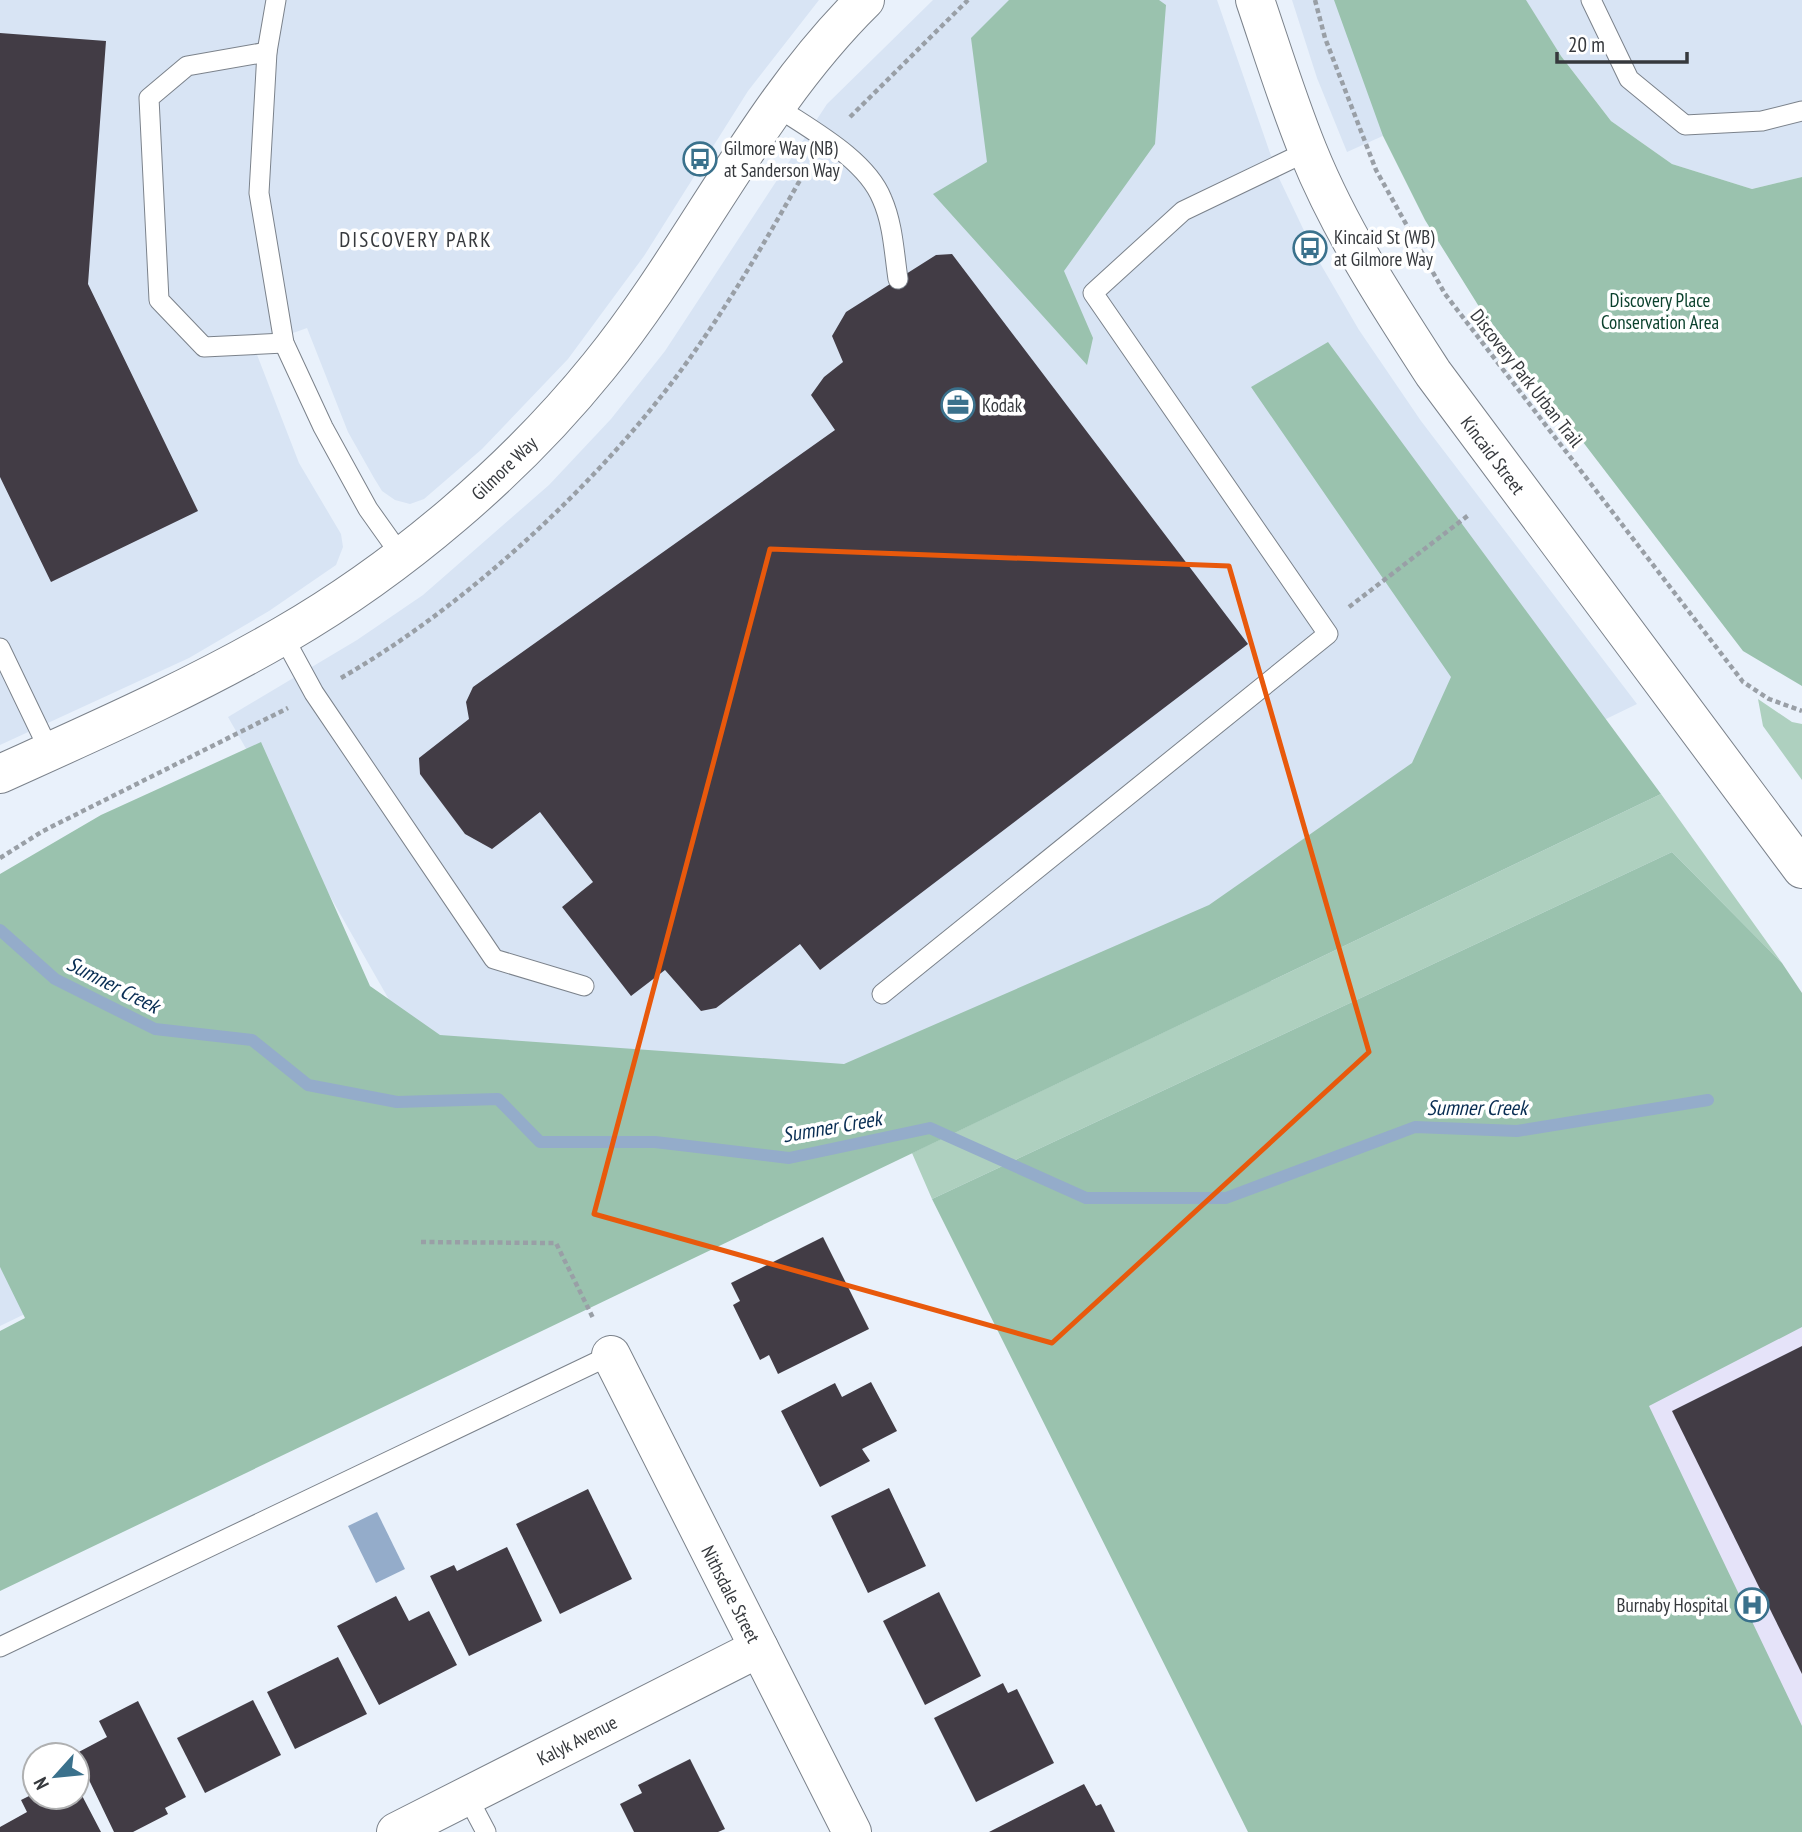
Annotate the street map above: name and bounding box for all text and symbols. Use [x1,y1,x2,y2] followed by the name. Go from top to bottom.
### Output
[1557,21,1686,65] scale bar
[1568,31,1605,58] text: 20 m
[724,136,841,182] place label: Gilmore Way (NB) at Sanderson Way
[681,140,719,178] bus stop icon: Gilmore Way (NB) at Sanderson Way
[1334,225,1435,271] place label: Kincaid St (WB) at Gilmore Way
[339,226,493,253] district label: DISCOVERY PARK
[1291,229,1329,267] bus stop icon: Kincaid St (WB) at Gilmore Way
[1601,288,1719,334] park label: Discovery Place Conservation Area
[1466,304,1589,452] street label: Discovery Park Urban Trail
[939,386,977,424] office icon: Kodak
[982,393,1023,417] place label: Kodak
[1456,411,1531,500] street label: Kincaid Street
[466,430,542,505] street label: Gilmore Way
[62,950,167,1021] water label: Sumner Creek
[1427,1094,1530,1121] water label: Sumner Creek
[780,1104,886,1149] water label: Sumner Creek
[696,1541,766,1647] street label: Nithsdale Street
[1733,1586,1771,1624] hospital icon: Burnaby Hospital
[1617,1593,1729,1617] place label: Burnaby Hospital
[533,1710,621,1770] street label: Kalyk Avenue
[21,1741,91,1811] north arrow
[28,1774,54,1794] text: N

